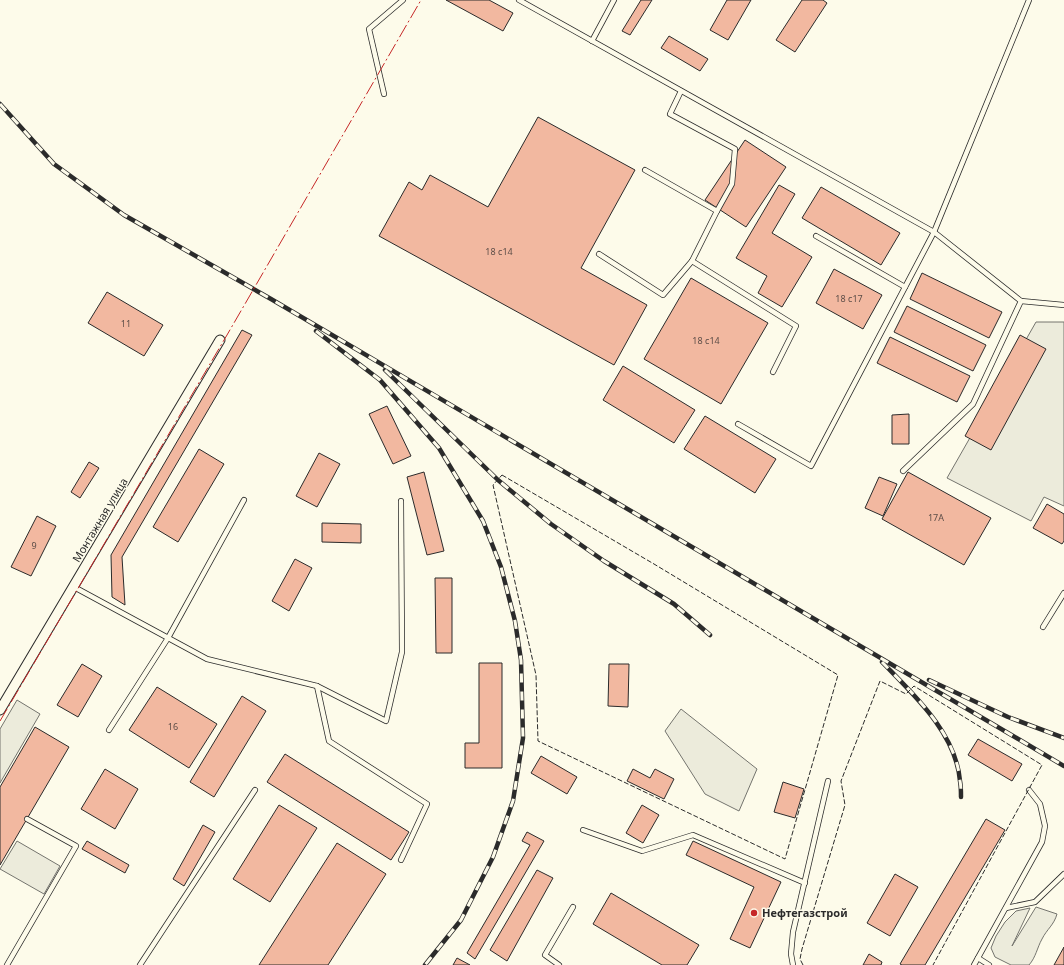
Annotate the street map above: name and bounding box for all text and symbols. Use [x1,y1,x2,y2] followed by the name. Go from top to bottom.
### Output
[485,245,513,258] house number: 18 с14
[835,292,863,305] house number: 18 с17
[121,317,131,330] house number: 11
[692,334,720,347] house number: 18 с14
[68,475,131,565] street label: Монтажная улица
[928,511,944,524] house number: 17А
[31,539,37,552] house number: 9
[168,720,178,733] house number: 16
[762,905,848,920] place label: Нефтегазстрой
[749,908,759,918] marker: Нефтегазстрой

